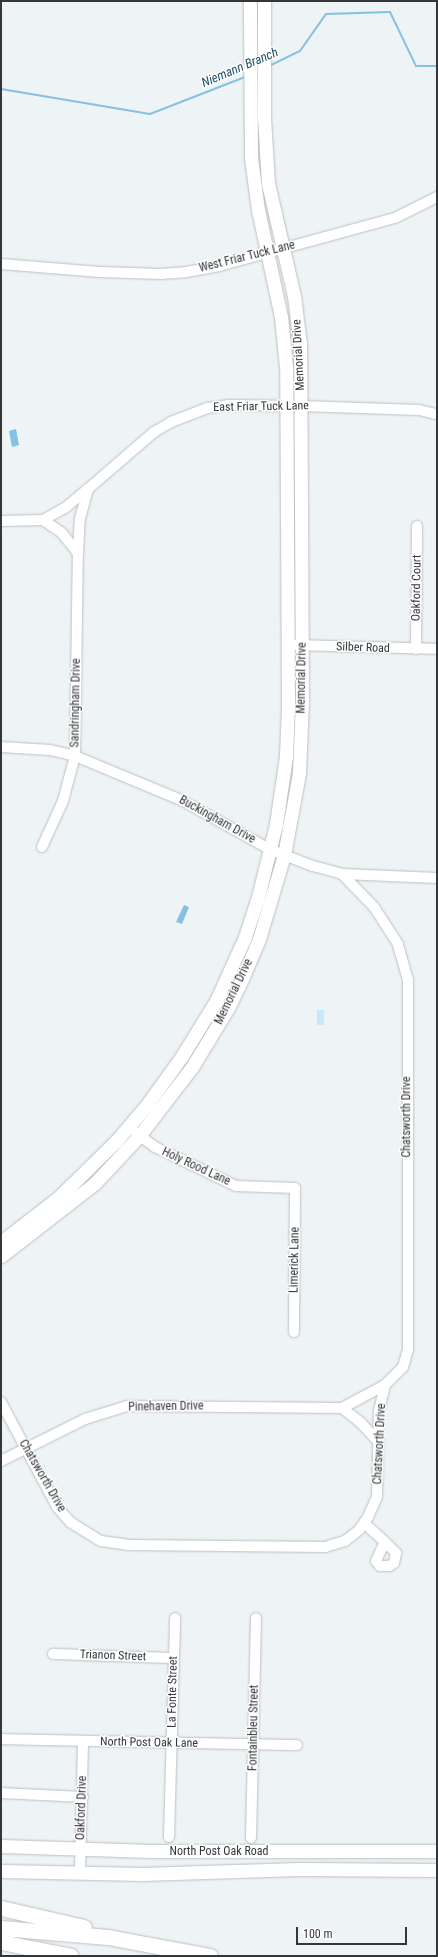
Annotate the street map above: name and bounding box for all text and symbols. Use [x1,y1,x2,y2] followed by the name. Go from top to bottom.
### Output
[199,45,281,91] water label: Niemann Branch
[197,238,297,276] street label: West Friar Tuck Lane
[290,319,308,391] street label: Memorial Drive
[213,399,309,415] street label: East Friar Tuck Lane
[409,555,425,621] street label: Oakford Court
[336,640,390,656] street label: Silber Road
[294,642,310,714] street label: Memorial Drive
[68,658,84,748] street label: Sandringham Drive
[176,793,258,847] street label: Buckingham Drive
[212,957,256,1027] street label: Memorial Drive
[400,1076,414,1158] street label: Chatsworth Drive
[159,1145,233,1189] street label: Holy Rood Lane
[287,1227,303,1293] street label: Limerick Lane
[128,1399,204,1415] street label: Pinehaven Drive
[371,1403,389,1485] street label: Chatsworth Drive
[15,1437,69,1515] street label: Chatsworth Drive
[80,1648,146,1664] street label: Trianon Street
[165,1656,181,1728] street label: La Fonte Street
[246,1685,262,1771] street label: Fontainbleu Street
[100,1735,198,1751] street label: North Post Oak Lane
[74,1776,90,1840] street label: Oakford Drive
[169,1845,269,1859] street label: North Post Oak Road
[298,1919,409,1945] scale bar
[303,1927,333,1941] text: 100 m

